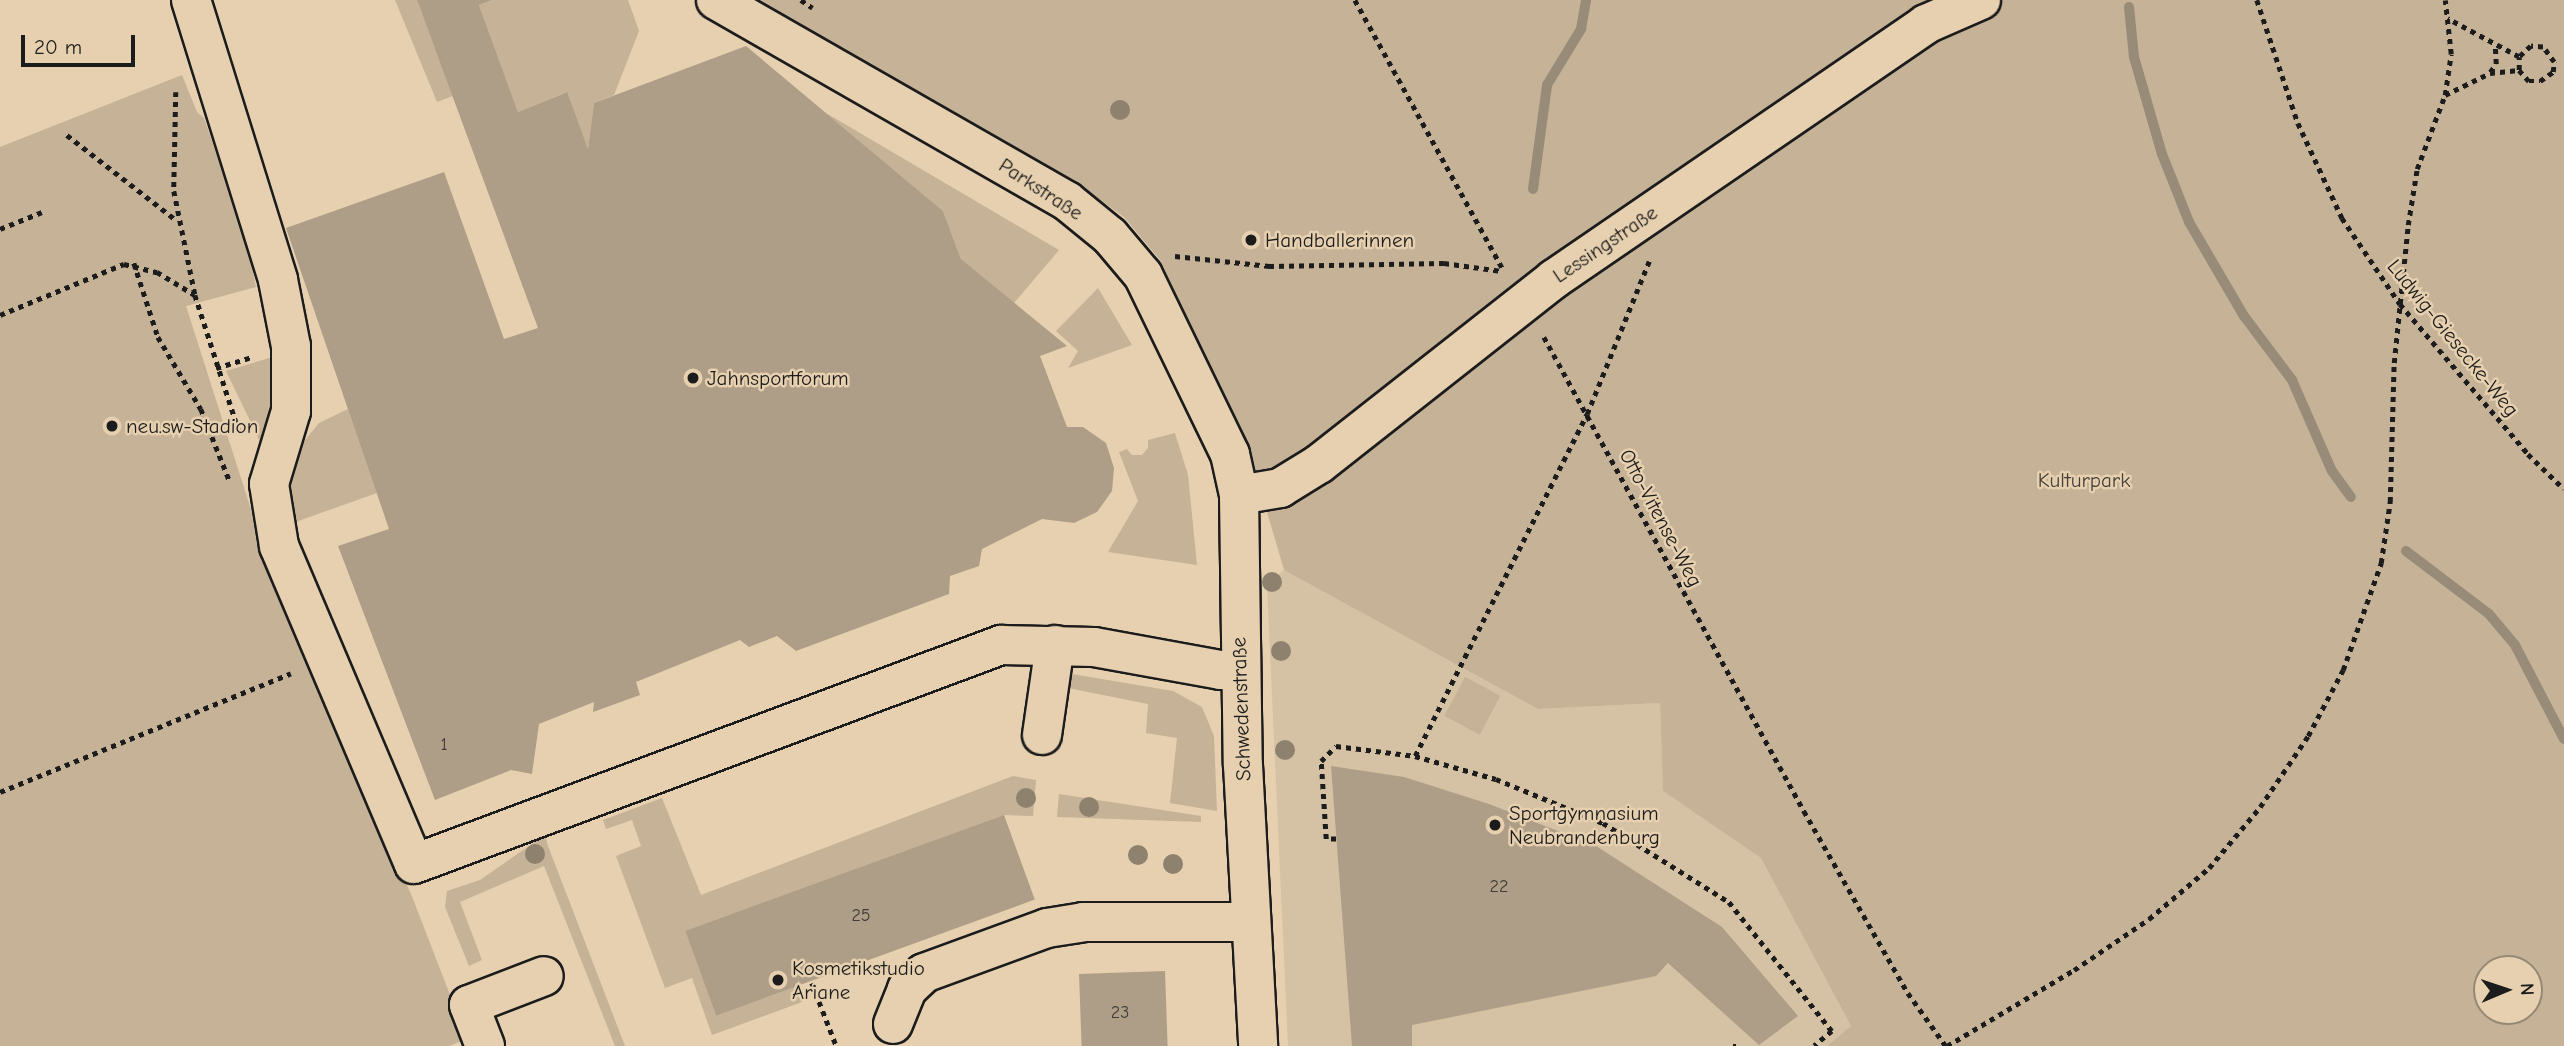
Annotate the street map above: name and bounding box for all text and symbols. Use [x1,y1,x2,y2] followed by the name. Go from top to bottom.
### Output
[24,21,138,65] scale bar
[34,35,82,59] text: 20 m
[994,152,1088,226] street label: Parkstraße
[1548,200,1662,288] street label: Lessingstraße
[1265,227,1414,253] place label: Handballerinnen
[1243,232,1259,248] marker: Handballerinnen
[2382,254,2524,422] street label: Ludwig-Giesecke-Weg
[707,365,849,391] place label: Jahnsportforum
[685,370,701,386] marker: Jahnsportforum
[126,413,258,439] place label: neu.sw-Stadion
[104,418,120,434] marker: neu.sw-Stadion
[1614,445,1708,591] street label: Otto-Vitense-Weg
[2038,467,2130,493] park label: Kulturpark
[1226,637,1256,781] street label: Schwedenstraße
[440,734,448,756] house number: 1
[1509,800,1660,850] place label: Sportgymnasium Neubrandenburg
[1487,817,1503,833] marker: Sportgymnasium Neubrandenburg
[1490,876,1508,898] house number: 22
[851,905,871,927] house number: 25
[792,955,925,1005] place label: Kosmetikstudio Ariane
[2473,955,2543,1025] north arrow
[770,972,786,988] marker: Kosmetikstudio Ariane
[2516,983,2538,996] text: N
[1111,1002,1129,1024] house number: 23

